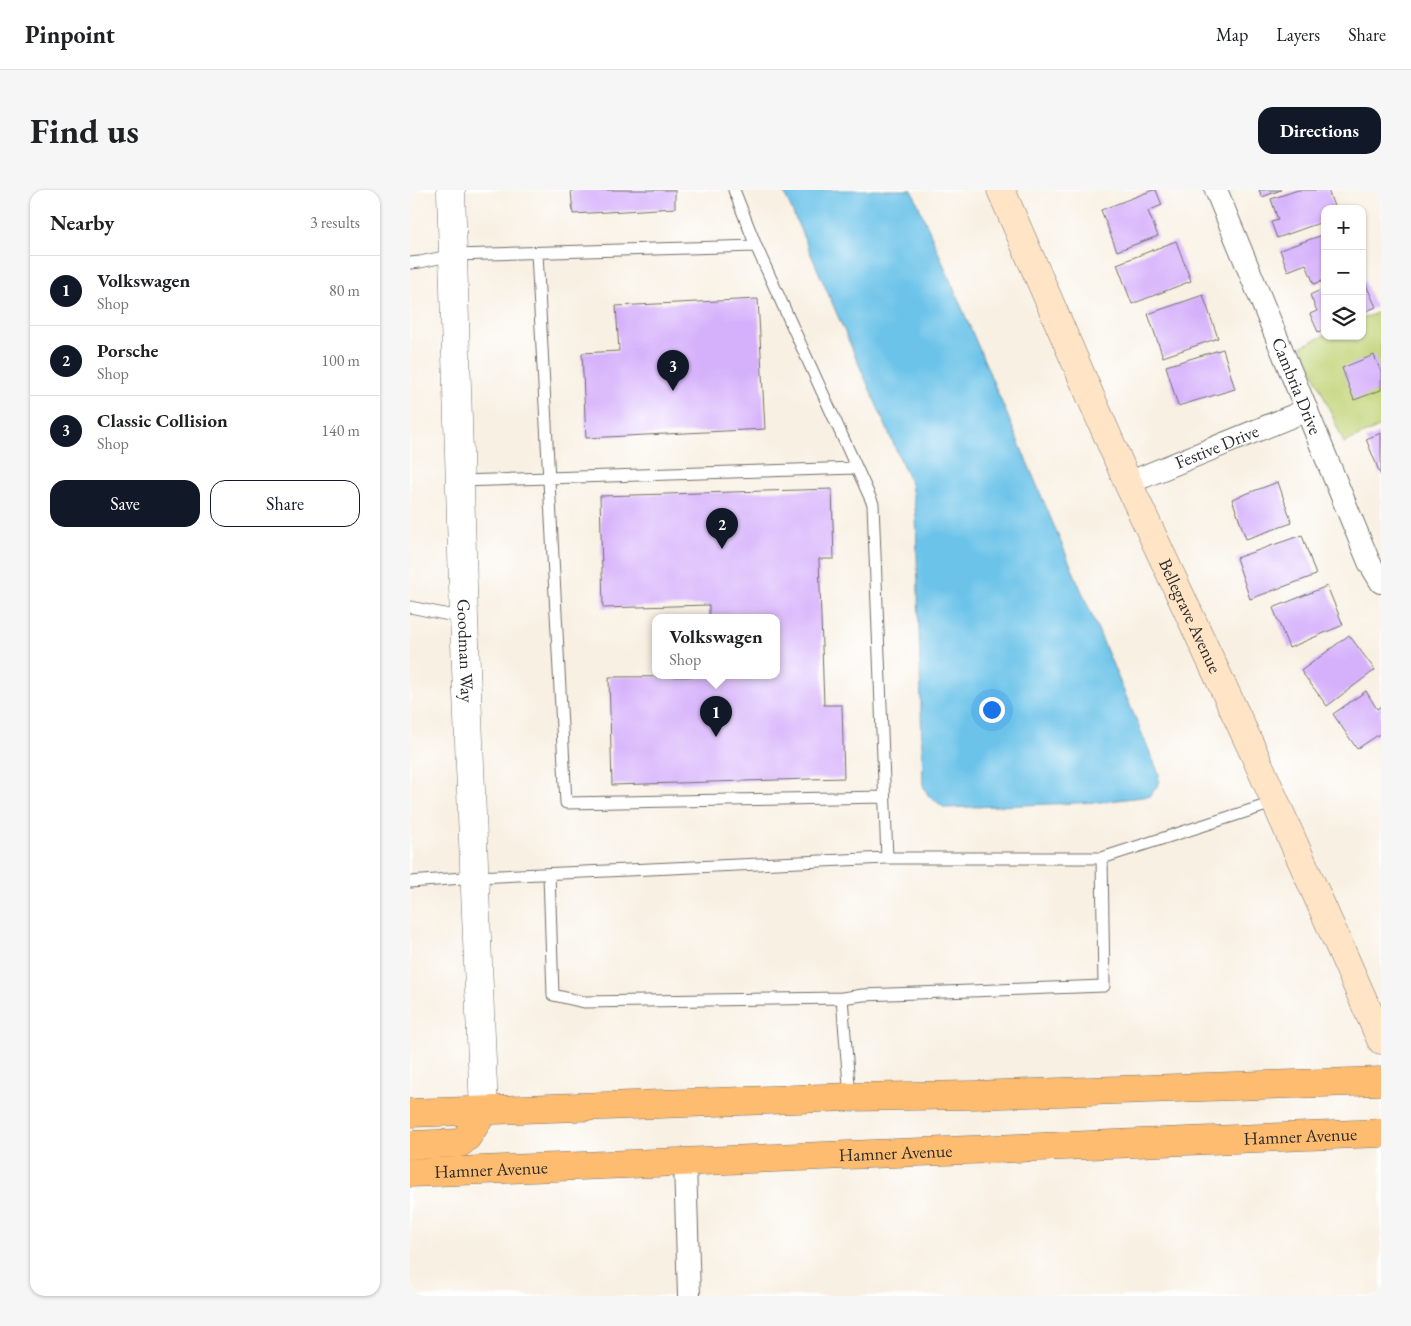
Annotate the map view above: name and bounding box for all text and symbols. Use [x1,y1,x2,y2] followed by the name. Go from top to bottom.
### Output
[25,19,115,50] text: Pinpoint
[1216,23,1248,46] text: Map
[1276,23,1320,46] text: Layers
[1348,23,1386,46] text: Share
[1258,107,1381,154] button: Directions
[30,108,139,153] text: Find us
[1321,205,1366,340] map controls
[1321,205,1366,250] button: +
[50,209,114,236] text: Nearby
[310,212,360,233] text: 3 results
[1321,250,1366,295] button: −
[97,268,190,293] text: Volkswagen
[62,280,70,301] text: 1
[329,280,360,301] text: 80 m
[97,293,129,314] text: Shop
[1321,295,1366,340] button: layers
[1267,334,1327,438] street label: Cambria Drive
[97,338,158,363] text: Porsche
[62,350,70,371] text: 2
[321,350,360,371] text: 100 m
[657,350,689,391] pin: 3
[97,363,129,384] text: Shop
[97,408,228,433] text: Classic Collision
[1172,419,1262,474] street label: Festive Drive
[62,420,70,441] text: 3
[321,420,360,441] text: 140 m
[97,433,129,454] text: Shop
[50,480,200,527] button: Save
[210,480,360,527] button: Share
[706,508,738,549] pin: 2
[1154,555,1227,677] street label: Bellegrave Avenue
[452,598,479,703] street label: Goodman Way
[652,614,780,679] popup
[669,624,763,649] text: Volkswagen
[669,649,701,670] text: Shop
[700,696,732,737] pin: 1
[979,697,1005,723] your location
[1243,1122,1357,1150] street label: Hamner Avenue
[838,1139,953,1166] street label: Hamner Avenue
[434,1155,548,1183] street label: Hamner Avenue

